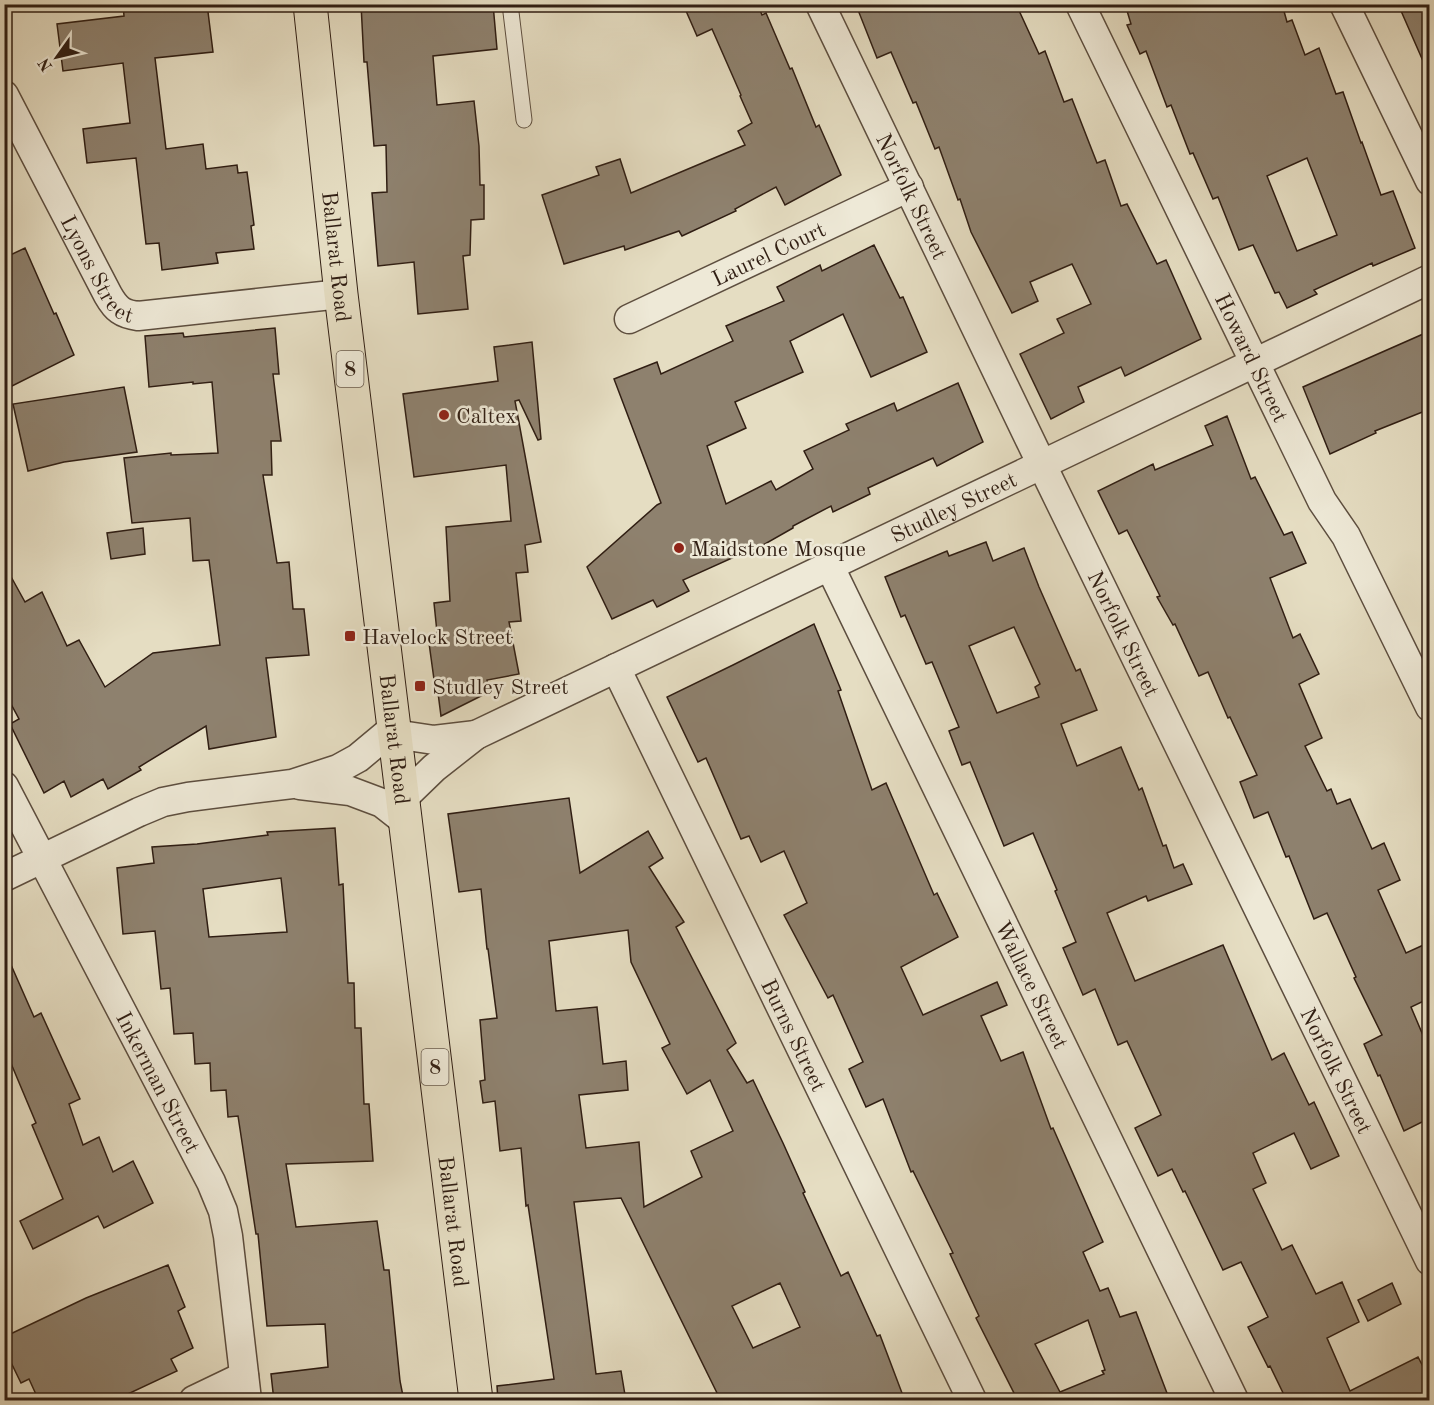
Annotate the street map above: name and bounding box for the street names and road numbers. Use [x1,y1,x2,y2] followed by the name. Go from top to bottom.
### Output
[871,130,950,263] street label: Norfolk Street
[317,190,353,324] street label: Ballarat Road
[56,212,136,328] street label: Lyons Street
[709,219,829,291] street label: Laurel Court
[1210,290,1291,426] street label: Howard Street
[336,351,364,387] road number: 8
[888,469,1021,548] street label: Studley Street
[1082,568,1162,701] street label: Norfolk Street
[374,673,412,806] street label: Ballarat Road
[990,918,1071,1053] street label: Wallace Street
[756,976,829,1095] street label: Burns Street
[1295,1005,1375,1138] street label: Norfolk Street
[111,1009,203,1157] street label: Inkerman Street
[422,1049,448,1085] road number: 8
[433,1155,471,1288] street label: Ballarat Road

